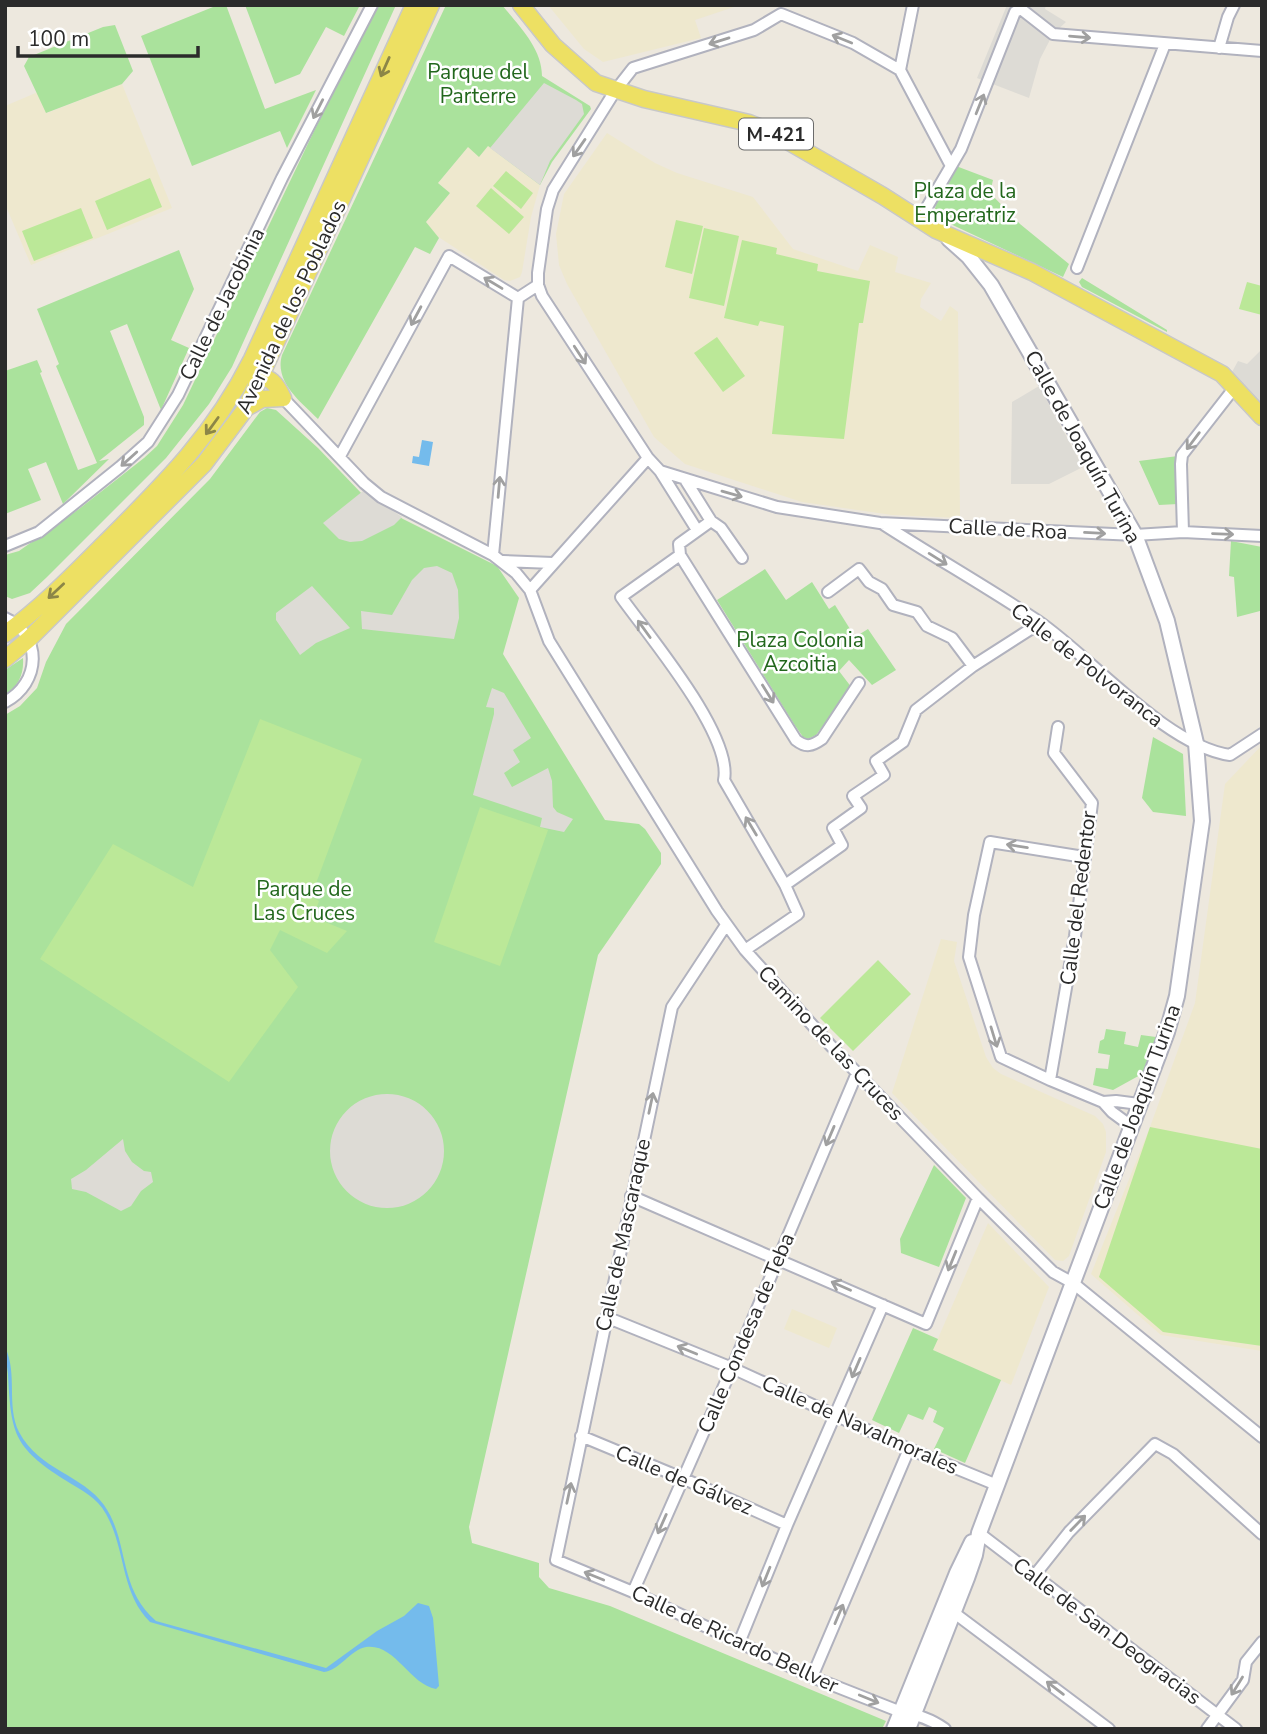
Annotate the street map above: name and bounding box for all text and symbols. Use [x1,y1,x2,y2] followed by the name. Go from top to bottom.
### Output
[18,14,198,58] scale bar
[28,25,89,53] text: 100 m
[832,31,854,44] one-way arrow
[1068,31,1091,44] one-way arrow
[708,36,730,48] one-way arrow
[378,56,391,77] one-way arrow
[427,58,530,110] park label: Parque del Parterre
[974,94,987,116] one-way arrow
[310,98,324,119] one-way arrow
[739,118,813,150] road number: M-421
[572,138,586,157] one-way arrow
[914,177,1016,229] park label: Plaza de la Emperatriz
[229,196,353,418] street label: Avenida de los Poblados
[173,223,271,385] street label: Calle de Jacobinia
[484,275,504,289] one-way arrow
[409,305,423,325] one-way arrow
[572,345,587,364] one-way arrow
[1018,345,1148,549] street label: Calle de Joaquín Turina
[205,416,219,435] one-way arrow
[1186,431,1201,450] one-way arrow
[121,451,139,467] one-way arrow
[493,476,506,498] one-way arrow
[721,488,743,501] one-way arrow
[948,512,1068,546] street label: Calle de Roa
[1084,527,1107,540] one-way arrow
[1211,527,1234,540] one-way arrow
[928,553,948,567] one-way arrow
[47,583,65,599] one-way arrow
[1005,596,1169,734] street label: Calle de Polvoranca
[637,620,651,639] one-way arrow
[736,626,864,678] park label: Plaza Colonia Azcoitia
[761,684,775,704] one-way arrow
[1053,809,1103,987] street label: Calle del Redentor
[743,816,757,836] one-way arrow
[1006,839,1029,852] one-way arrow
[253,875,355,927] park label: Parque de Las Cruces
[752,959,910,1127] street label: Camino de las Cruces
[1087,1000,1187,1214] street label: Calle de Joaquín Turina
[989,1026,1002,1048] one-way arrow
[645,1092,658,1115] one-way arrow
[823,1124,836,1146] one-way arrow
[589,1136,657,1334] street label: Calle de Mascaraque
[691,1228,801,1438] street label: Calle Condesa de Teba
[945,1250,958,1271] one-way arrow
[831,1279,853,1292] one-way arrow
[677,1343,699,1356] one-way arrow
[849,1357,862,1378] one-way arrow
[757,1369,963,1481] street label: Calle de Navalmorales
[611,1438,757,1522] street label: Calle de Gálvez
[563,1482,577,1505] one-way arrow
[655,1513,668,1534] one-way arrow
[1069,1515,1086,1532] one-way arrow
[1007,1551,1207,1711] street label: Calle de San Deogracias
[758,1565,771,1587] one-way arrow
[584,1569,605,1582] one-way arrow
[627,1579,844,1700] street label: Calle de Ricardo Bellver
[833,1603,846,1625] one-way arrow
[1230,1676,1245,1695] one-way arrow
[1045,1681,1064,1696] one-way arrow
[858,1693,879,1706] one-way arrow

